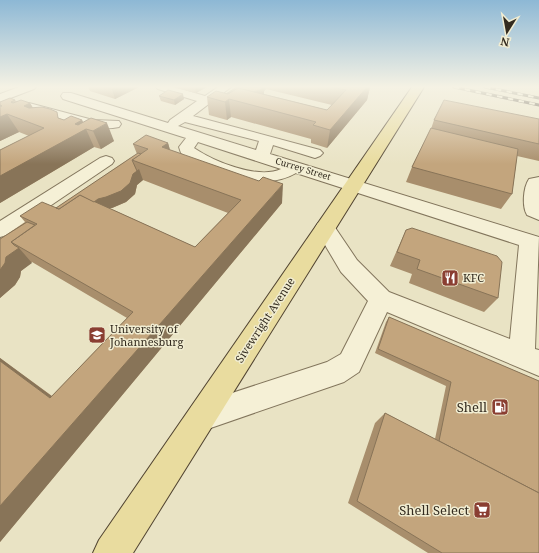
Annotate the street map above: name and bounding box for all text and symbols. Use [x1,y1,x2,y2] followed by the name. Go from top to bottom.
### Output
[487,12,527,52] north arrow
[499,34,511,50] text: N
[274,154,332,183] street label: Currey Street
[440,268,460,288] restaurant icon: KFC
[463,270,484,285] place label: KFC
[231,274,298,365] street label: Sivewright Avenue
[109,321,183,349] place label: University of Johannesburg
[87,325,107,345] school or university icon: University of Johannesburg
[490,397,510,417] fuel station icon: Shell
[457,398,487,416] place label: Shell
[472,500,492,520] supermarket icon: Shell Select
[399,501,469,519] place label: Shell Select

